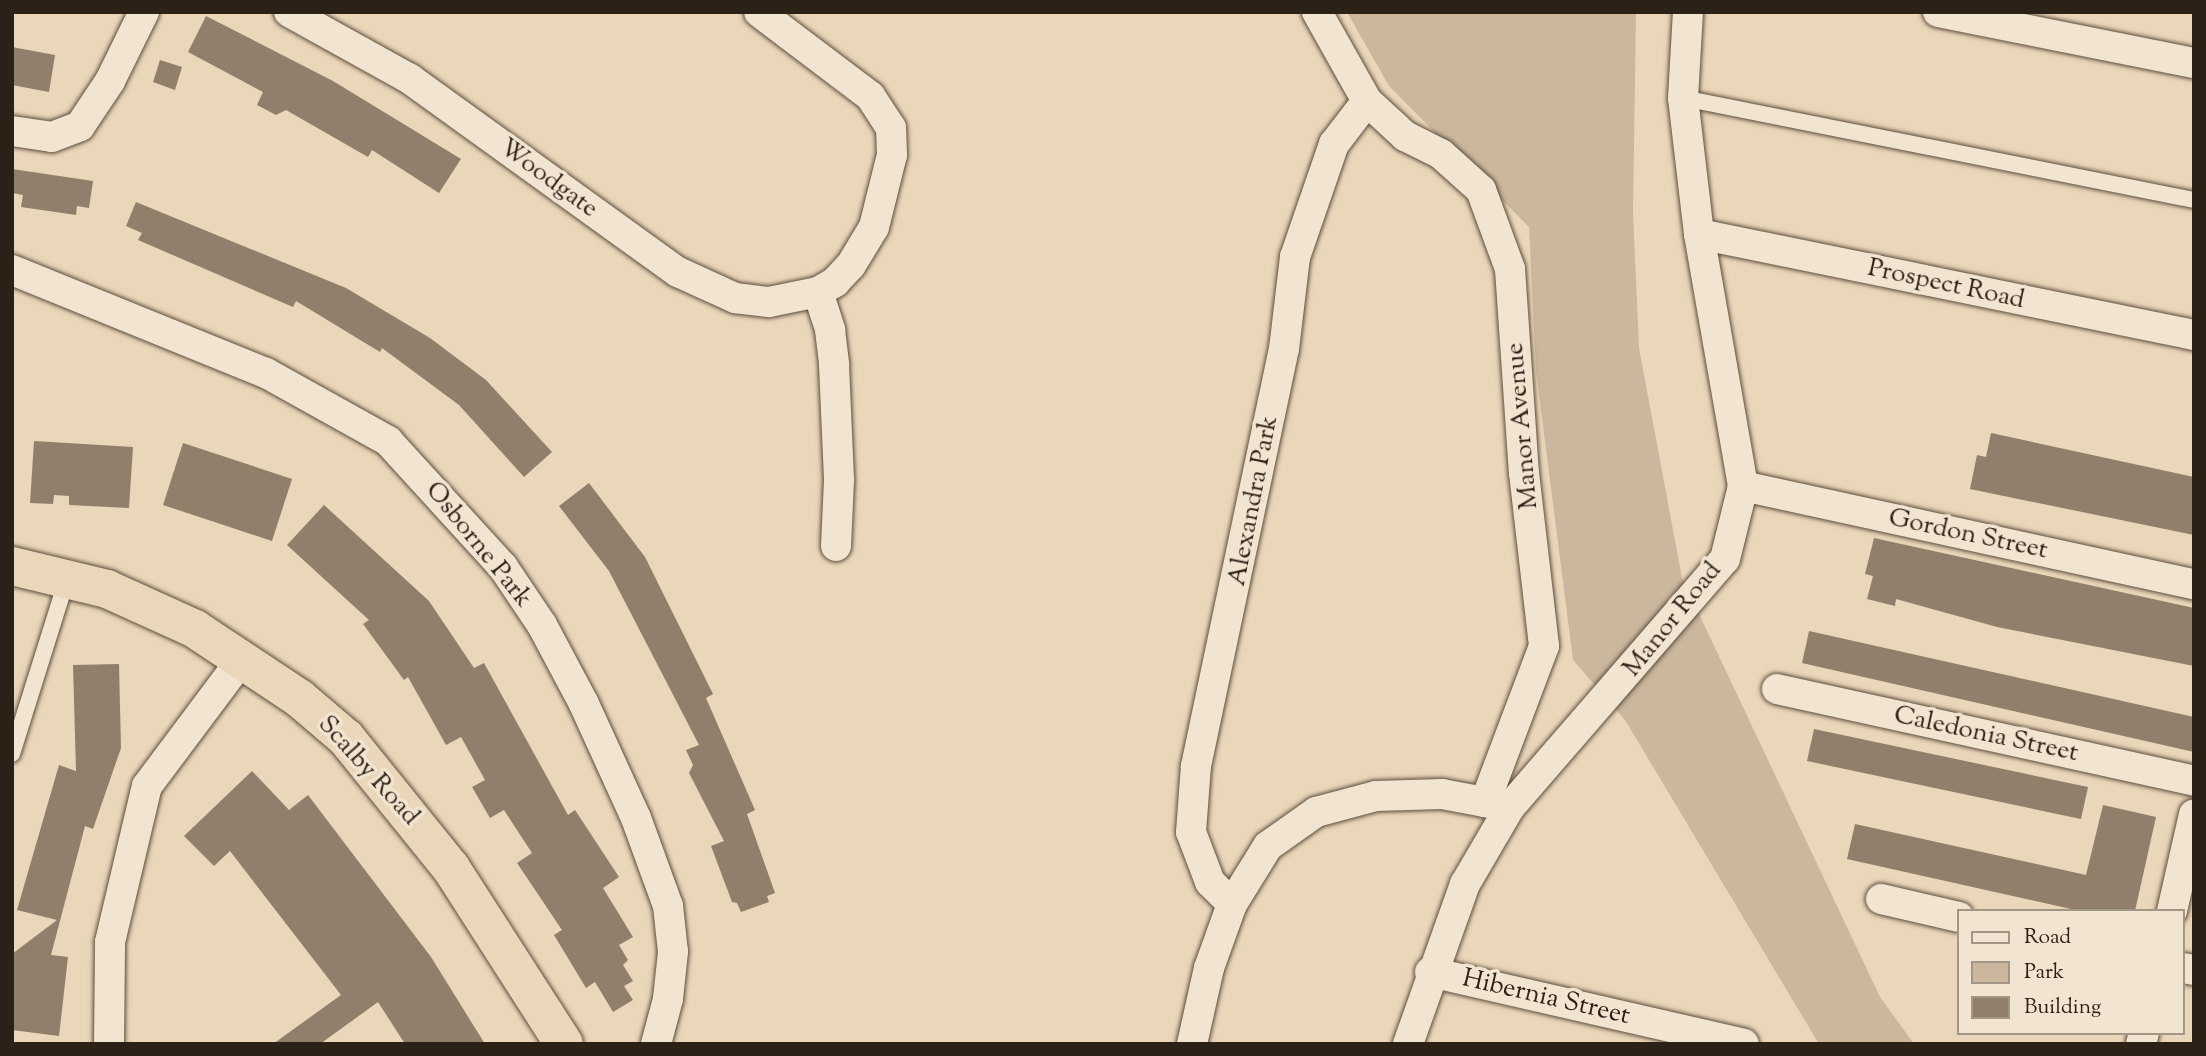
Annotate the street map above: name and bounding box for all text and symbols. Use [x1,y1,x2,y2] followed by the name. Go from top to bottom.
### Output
[492,133,604,225] street label: Woodgate
[1865,253,2027,317] street label: Prospect Road
[1500,341,1546,511] street label: Manor Avenue
[1222,413,1286,589] street label: Alexandra Park
[418,476,538,614] street label: Osborne Park
[1886,503,2050,567] street label: Gordon Street
[1617,556,1729,684] street label: Manor Road
[1891,700,2081,770] street label: Caledonia Street
[311,710,425,832] street label: Scalby Road
[1958,909,2185,1035] legend
[2024,923,2071,953] text: Road
[2024,958,2064,988] text: Park
[1459,964,1633,1032] street label: Hibernia Street
[2024,993,2101,1023] text: Building

